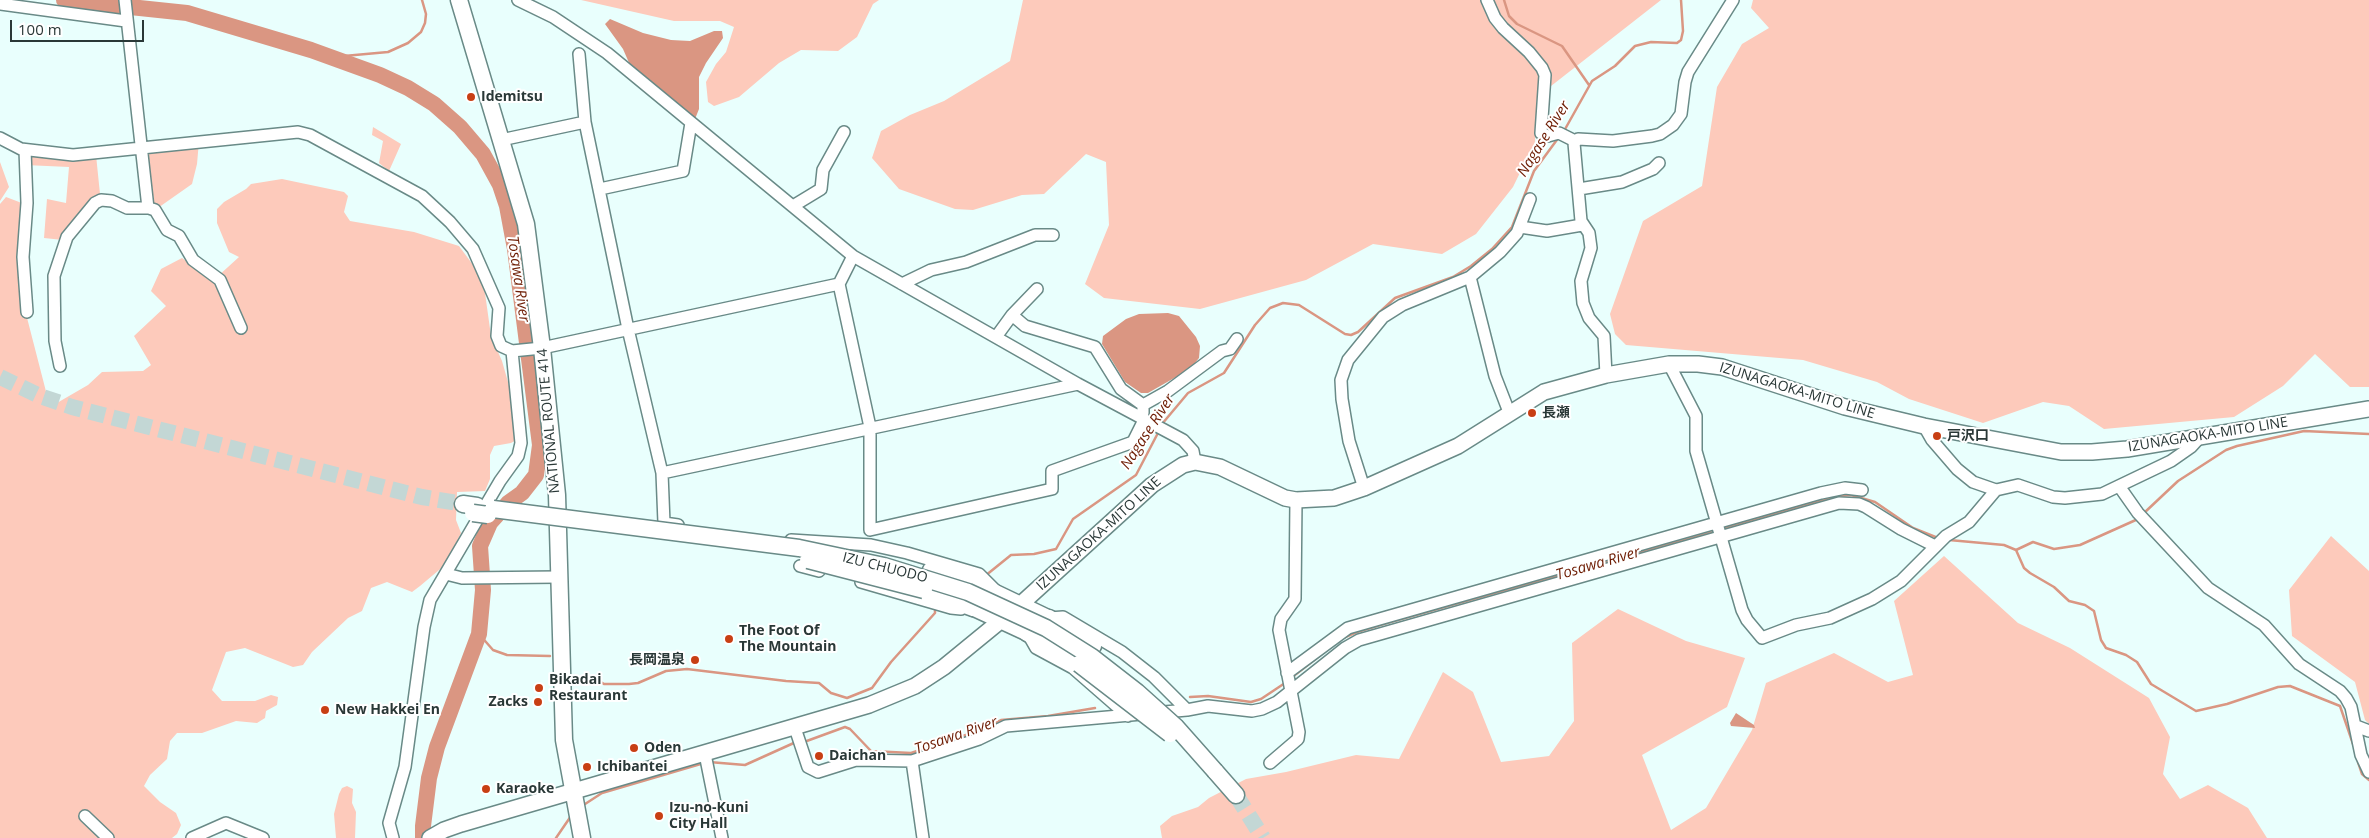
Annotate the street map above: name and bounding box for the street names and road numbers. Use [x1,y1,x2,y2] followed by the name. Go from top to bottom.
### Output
[534,348,564,494] street label: NATIONAL ROUTE 414
[1717,359,1877,423] street label: IZUNAGAOKA-MITO LINE
[2127,414,2289,456] street label: IZUNAGAOKA-MITO LINE
[1033,474,1165,594] street label: IZUNAGAOKA-MITO LINE
[841,549,929,587] street label: IZU CHUODO

